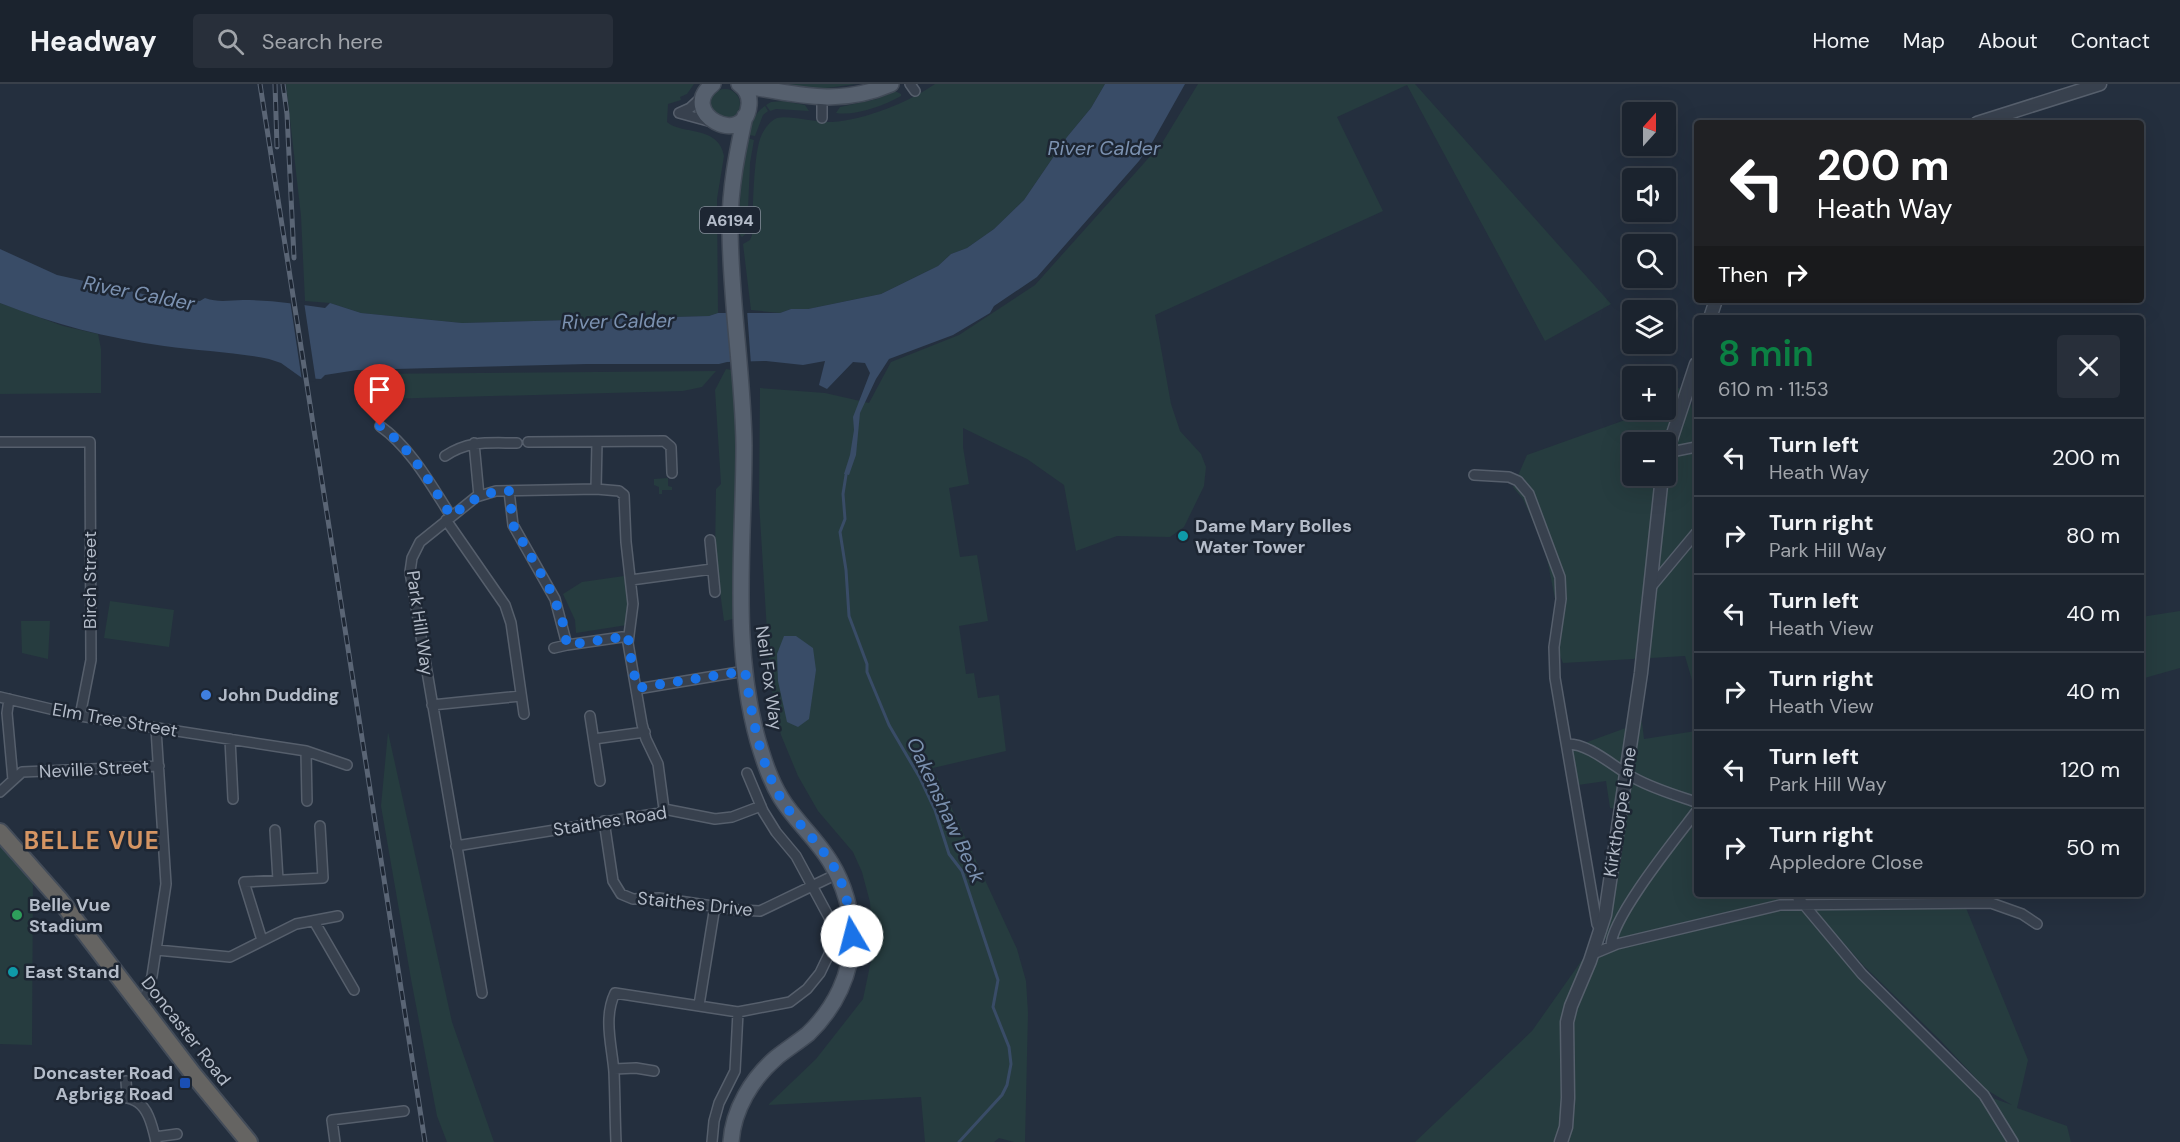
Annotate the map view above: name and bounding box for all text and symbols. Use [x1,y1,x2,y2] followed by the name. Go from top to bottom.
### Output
[193,14,613,68] search box
[30,23,157,60] text: Headway
[214,25,247,58] icon: search
[262,27,383,56] text: Search here
[1812,27,1870,55] text: Home
[1903,27,1945,55] text: Map
[1978,27,2038,55] text: About
[2071,27,2150,55] text: Contact
[1622,102,1676,156] north arrow
[1622,102,1676,486] map controls
[1048,135,1161,161] water label: River Calder
[1817,138,1950,193] text: 200 m
[1718,144,1796,222] icon: left
[1622,168,1676,222] button: sound
[1817,191,1952,226] text: Heath Way
[700,207,760,233] road number: A6194
[1622,234,1676,288] button: search
[1780,258,1813,291] icon: right
[1718,260,1768,289] text: Then
[81,269,197,317] water label: River Calder
[1622,300,1676,354] button: layers
[561,307,675,335] water label: River Calder
[1718,330,1814,377] text: 8 min
[2057,335,2120,398] button: close
[354,364,405,426] pin
[1622,366,1676,420] button: +
[363,373,396,406] icon: arrive
[1718,376,1829,402] text: 610 m · 11:53
[1769,430,1859,459] text: Turn left
[1622,432,1676,486] button: −
[1718,441,1751,474] icon: left
[2052,443,2120,472] text: 200 m
[1769,459,1869,485] text: Heath Way
[1769,508,1874,537] text: Turn right
[1195,514,1352,559] place label: Dame Mary Bolles Water Tower
[1718,519,1751,552] icon: right
[2066,521,2120,550] text: 80 m
[1176,529,1190,543] marker: Dame Mary Bolles Water Tower
[78,531,102,629] street label: Birch Street
[1769,537,1887,563] text: Park Hill Way
[401,569,439,677] street label: Park Hill Way
[1769,586,1859,615] text: Turn left
[1718,597,1751,630] icon: left
[2066,599,2120,628] text: 40 m
[1769,615,1874,641] text: Heath View
[750,624,788,732] street label: Neil Fox Way
[1769,664,1874,693] text: Turn right
[1718,675,1751,708] icon: right
[2066,677,2120,706] text: 40 m
[218,683,339,707] place label: John Dudding
[199,688,213,702] marker: John Dudding
[1769,693,1874,719] text: Heath View
[51,697,179,743] street label: Elm Tree Street
[901,733,991,888] water label: Oakenshaw Beck
[1769,742,1859,771] text: Turn left
[1598,745,1642,879] street label: Kirkthorpe Lane
[1718,753,1751,786] icon: left
[38,754,150,784] street label: Neville Street
[2060,755,2120,784] text: 120 m
[1769,771,1887,797] text: Park Hill Way
[551,800,669,842] street label: Staithes Road
[1769,820,1874,849] text: Turn right
[24,825,160,856] district label: BELLE VUE
[1718,831,1751,864] icon: right
[2066,833,2120,862] text: 50 m
[1769,849,1923,875] text: Appledore Close
[636,886,754,922] street label: Staithes Drive
[29,893,111,938] place label: Belle Vue Stadium
[820,904,884,968] position arrow
[10,908,24,922] marker: Belle Vue Stadium
[25,960,119,984] place label: East Stand
[6,965,20,979] marker: East Stand
[136,971,236,1091] street label: Doncaster Road
[33,1061,173,1106] place label: Doncaster Road Agbrigg Road
[178,1076,192,1090] marker: Doncaster Road Agbrigg Road

